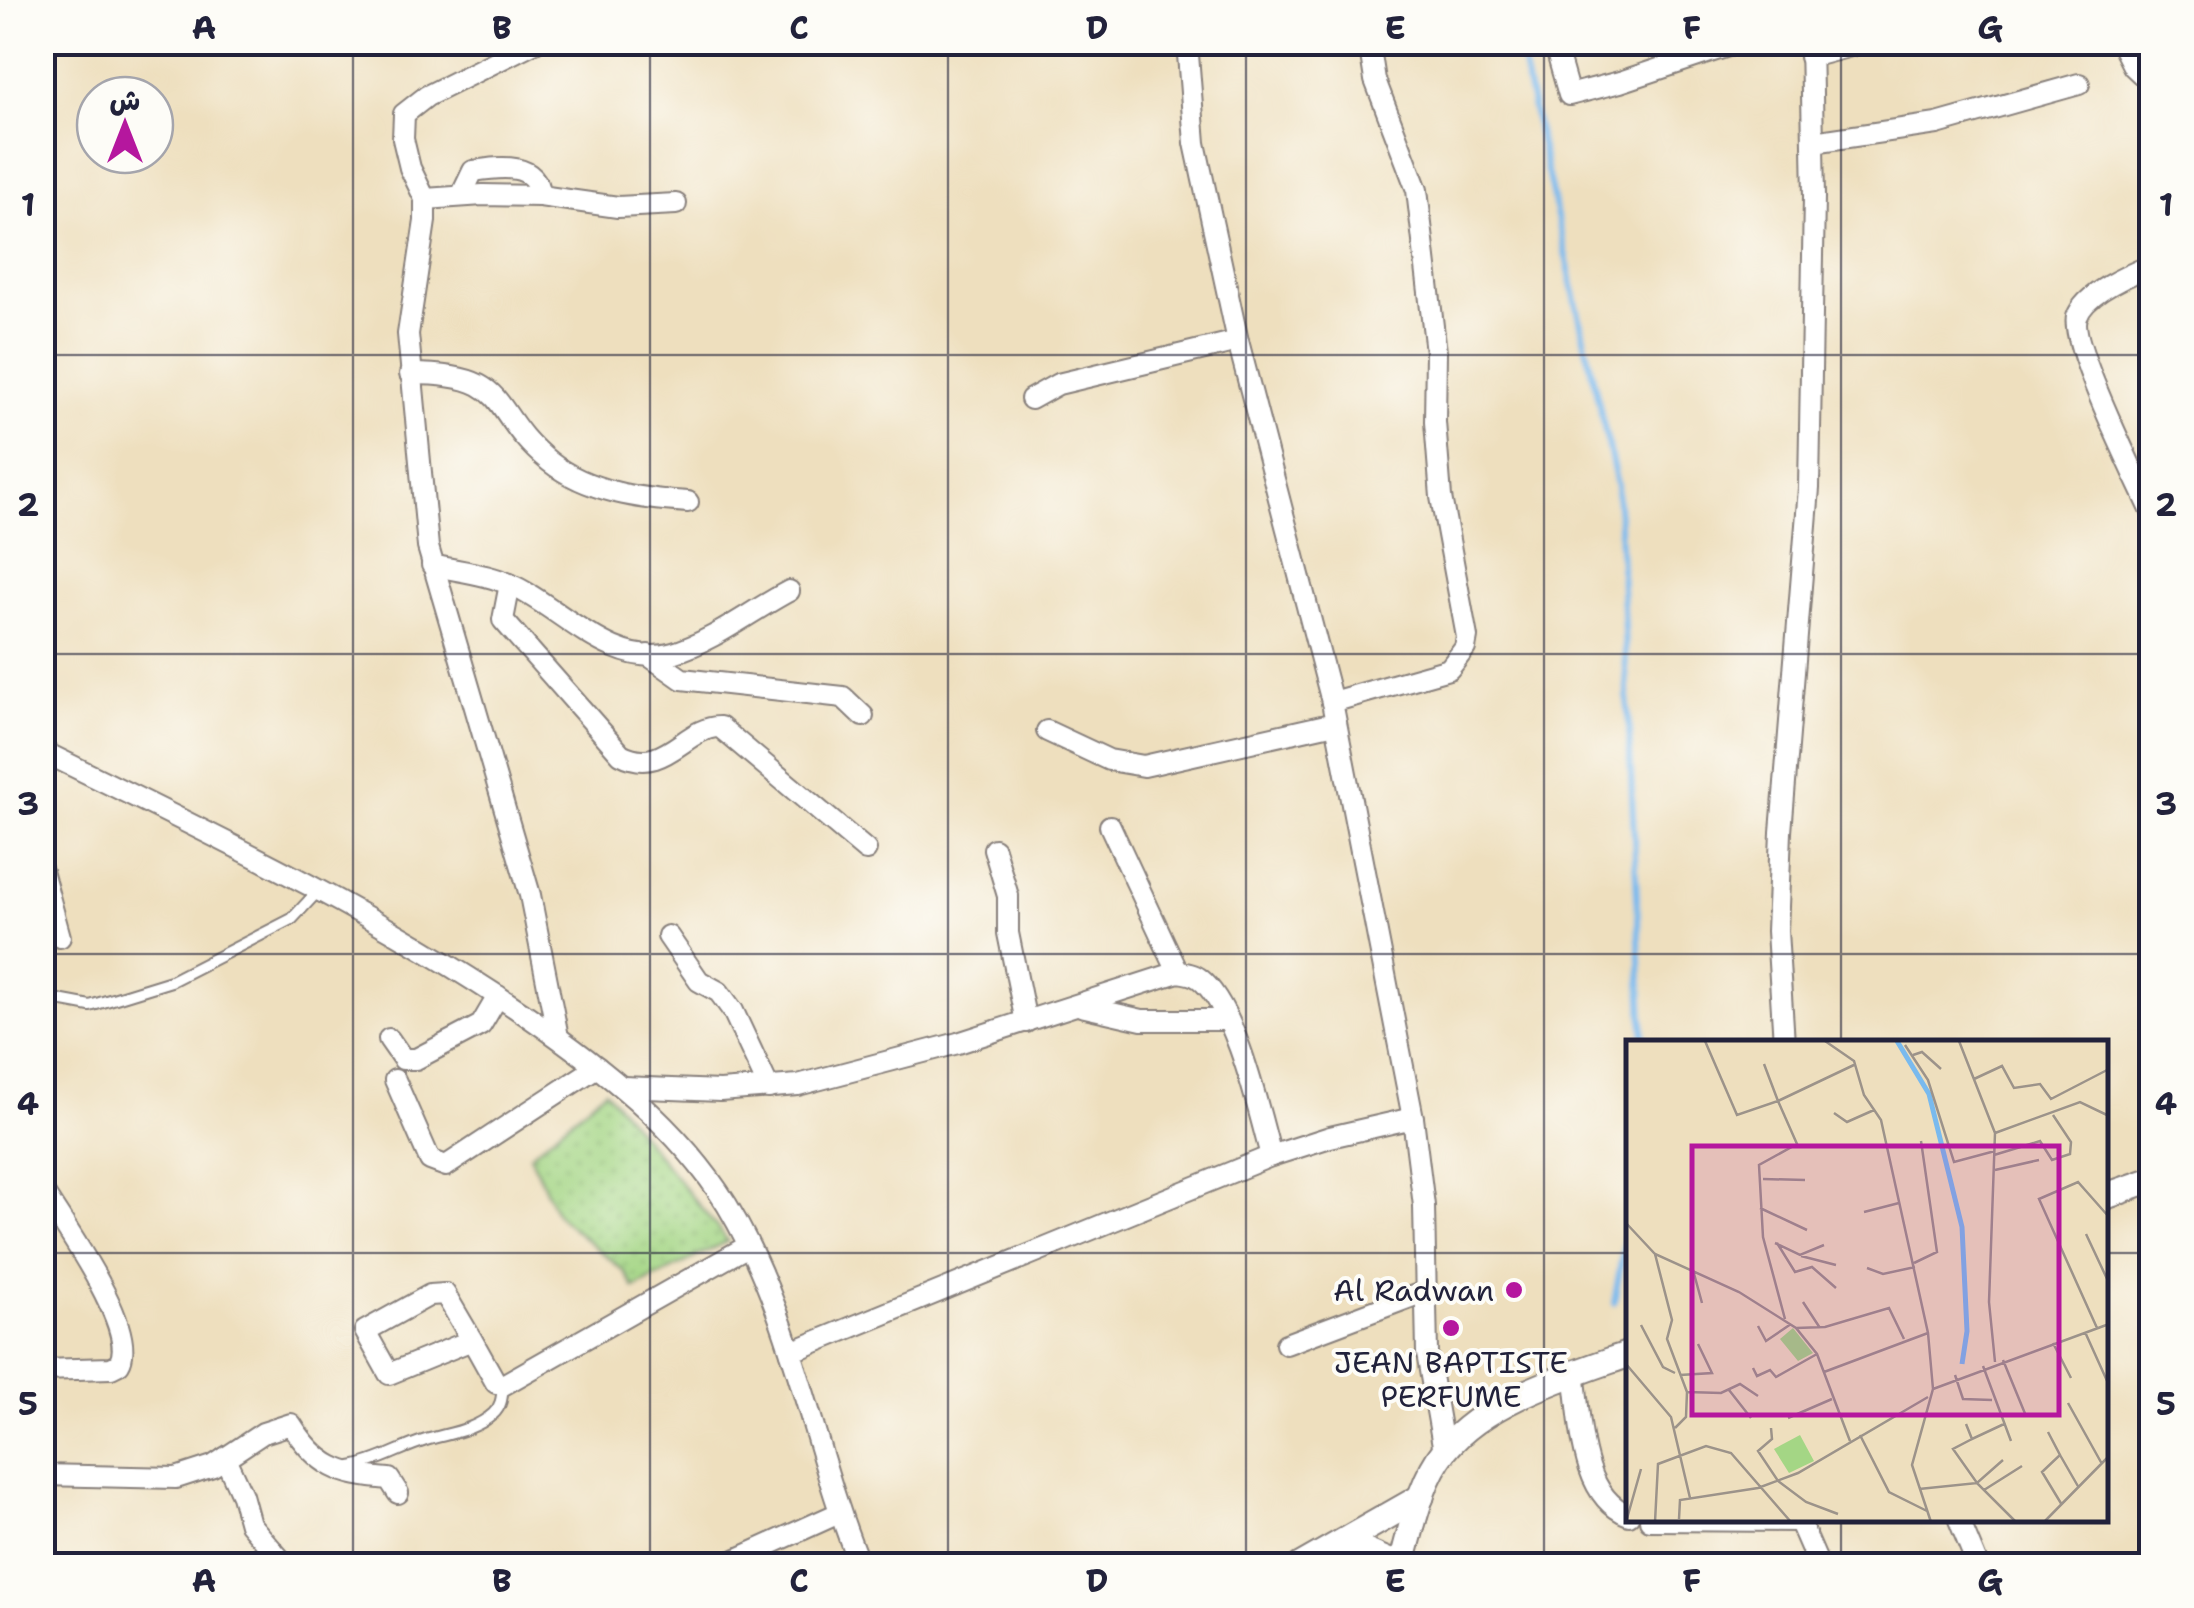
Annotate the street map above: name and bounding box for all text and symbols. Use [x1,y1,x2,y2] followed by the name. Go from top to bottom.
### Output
[192,6,216,49] text: A
[492,6,512,49] text: B
[789,6,809,49] text: C
[1086,6,1108,49] text: D
[1384,6,1406,49] text: E
[1683,6,1701,49] text: F
[1977,6,2003,49] text: G
[75,75,175,175] north arrow
[110,81,140,119] text: ش
[21,183,35,226] text: 1
[2159,183,2173,226] text: 1
[17,483,39,526] text: 2
[2155,483,2177,526] text: 2
[17,782,39,825] text: 3
[2155,782,2177,825] text: 3
[1626,1040,2109,1523] inset map
[17,1082,39,1125] text: 4
[2155,1082,2177,1125] text: 4
[1333,1270,1494,1311] place label: Al Radwan
[1503,1279,1525,1301] marker: Al Radwan
[1440,1317,1462,1339] marker: JEAN BAPTISTE PERFUME
[1334,1342,1568,1417] place label: JEAN BAPTISTE PERFUME
[18,1382,38,1425] text: 5
[2156,1382,2176,1425] text: 5
[192,1559,216,1602] text: A
[492,1559,512,1602] text: B
[789,1559,809,1602] text: C
[1086,1559,1108,1602] text: D
[1384,1559,1406,1602] text: E
[1683,1559,1701,1602] text: F
[1977,1559,2003,1602] text: G

